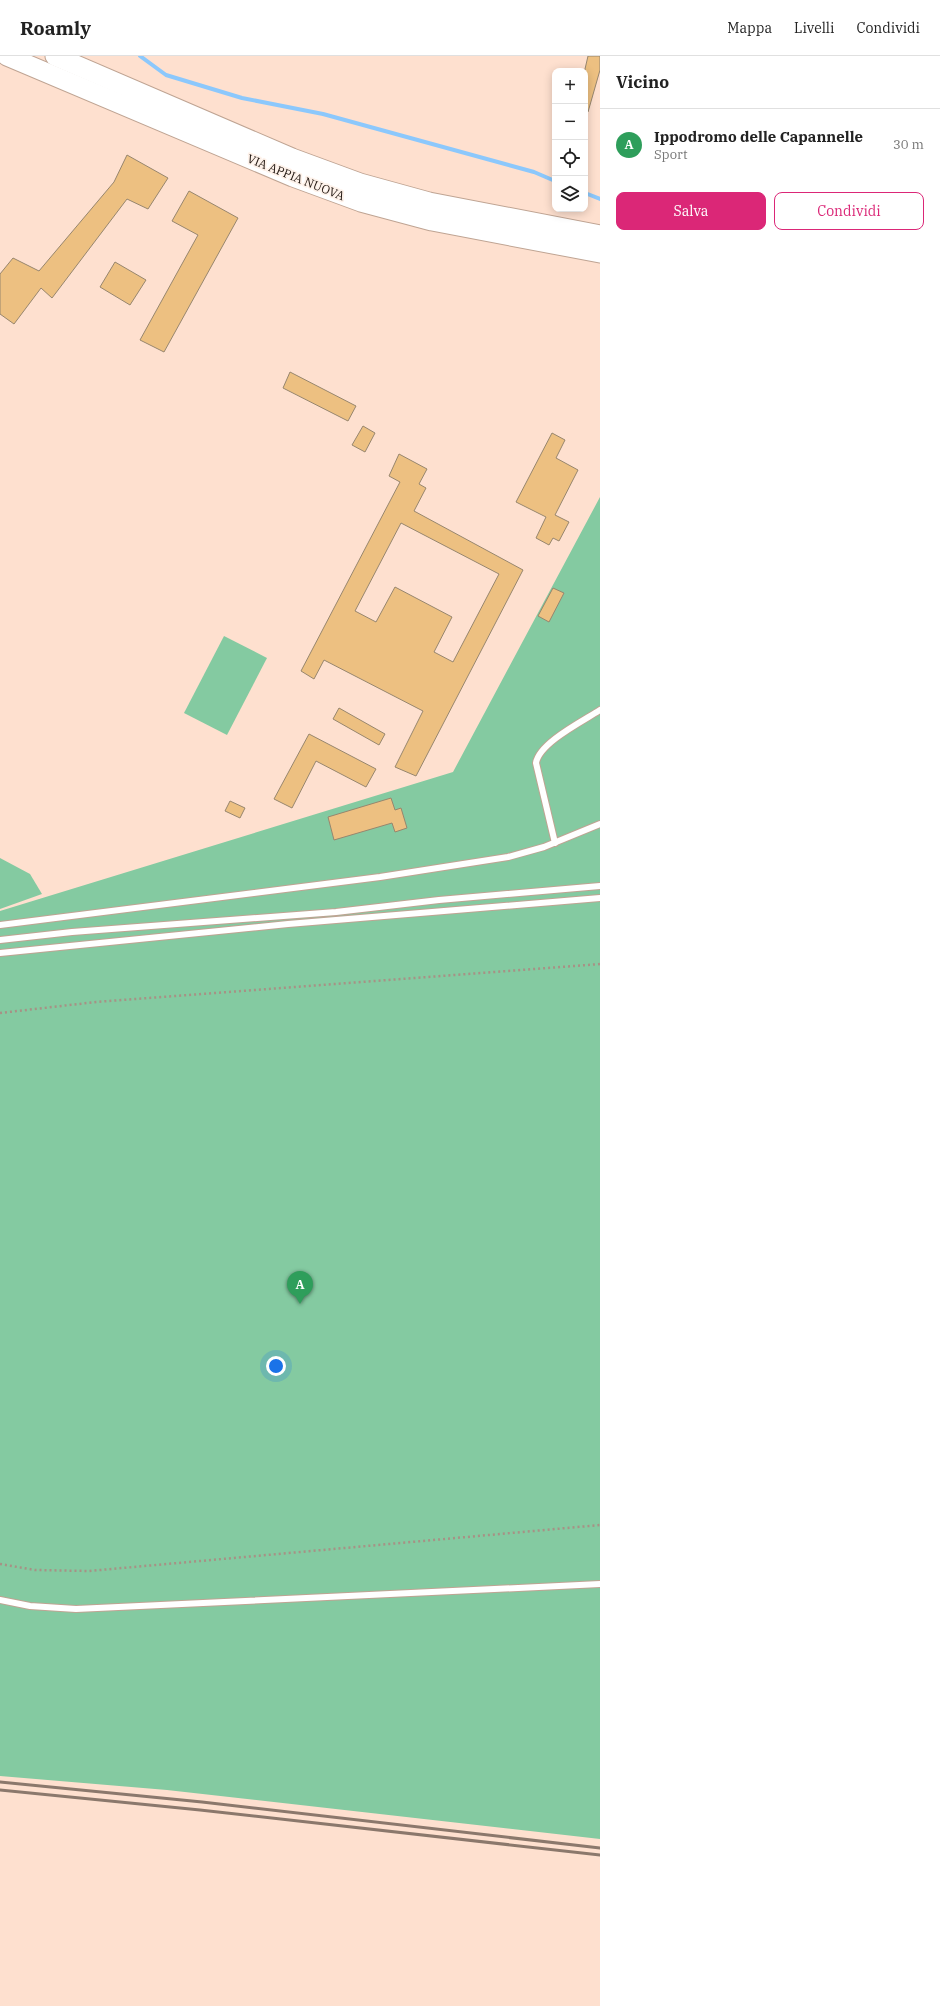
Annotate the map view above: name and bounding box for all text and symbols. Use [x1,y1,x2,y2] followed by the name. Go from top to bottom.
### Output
[20,16,91,40] text: Roamly
[727,19,772,37] text: Mappa
[794,19,834,37] text: Livelli
[856,19,920,37] text: Condividi
[552,68,588,212] map controls
[552,68,588,104] button: +
[616,71,669,93] text: Vicino
[552,104,588,140] button: −
[654,127,863,146] text: Ippodromo delle Capannelle
[624,136,634,153] text: A
[893,136,924,153] text: 30 m
[552,140,588,176] button: locate
[654,146,688,163] text: Sport
[245,151,348,204] street label: VIA APPIA NUOVA
[552,176,588,212] button: layers
[616,192,766,230] button: Salva
[774,192,924,230] button: Condividi
[287,1271,313,1304] pin: A
[266,1356,286,1376] your location

